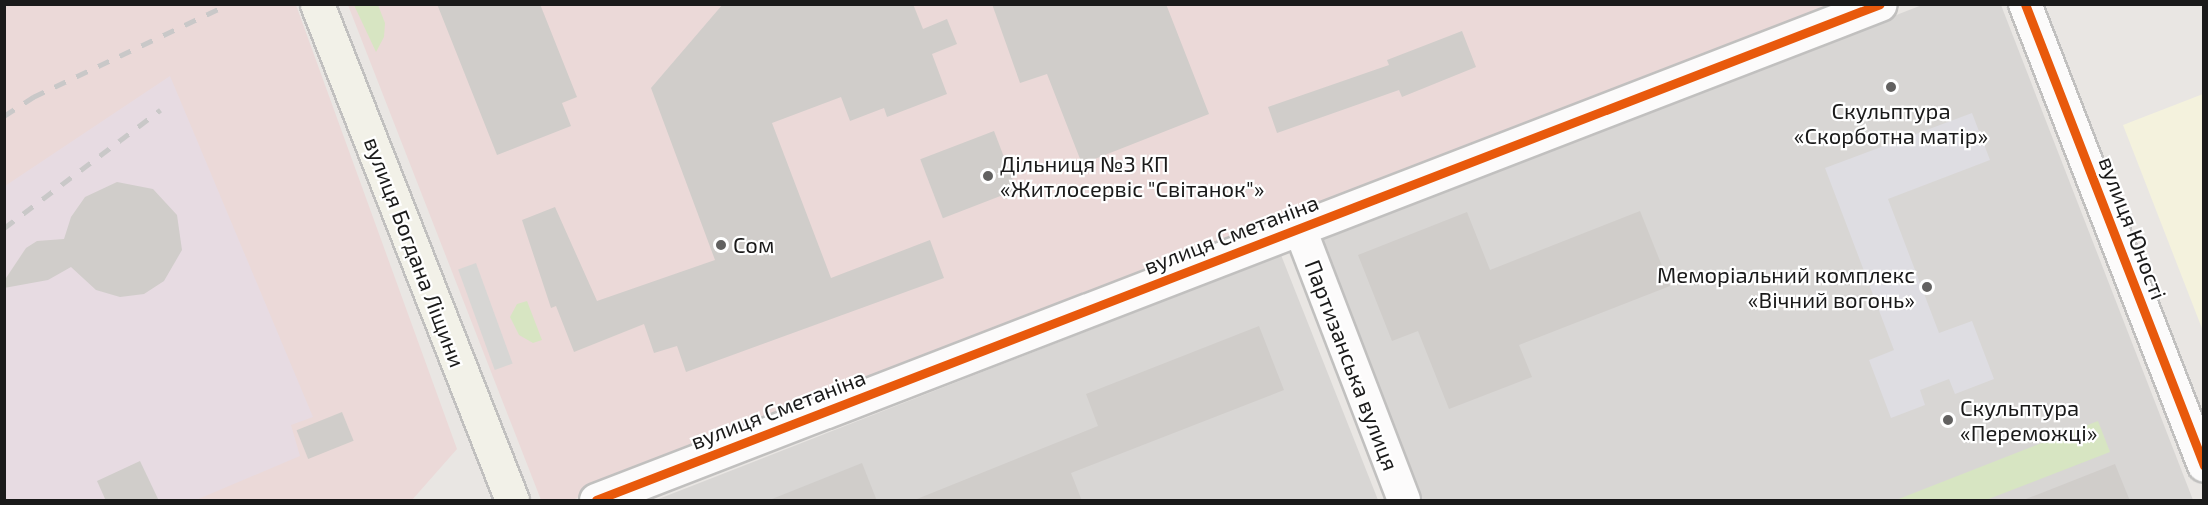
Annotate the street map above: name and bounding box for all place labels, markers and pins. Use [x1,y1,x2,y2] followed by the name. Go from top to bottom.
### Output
[1884,80,1898,94] marker: Скульптура «Скорботна матір»
[1794,97,1988,148] place label: Скульптура «Скорботна матір»
[1000,150,1265,202] place label: Дільниця №3 КП «Житлосервіс "Світанок"»
[981,169,995,183] marker: Дільниця №3 КП «Житлосервіс "Світанок"»
[733,232,774,258] place label: Сом
[714,238,728,252] marker: Сом
[1657,261,1915,312] place label: Меморіальний комплекс «Вічний вогонь»
[1920,280,1934,294] marker: Меморіальний комплекс «Вічний вогонь»
[1960,394,2097,446] place label: Скульптура «Переможці»
[1941,413,1955,427] marker: Скульптура «Переможці»

